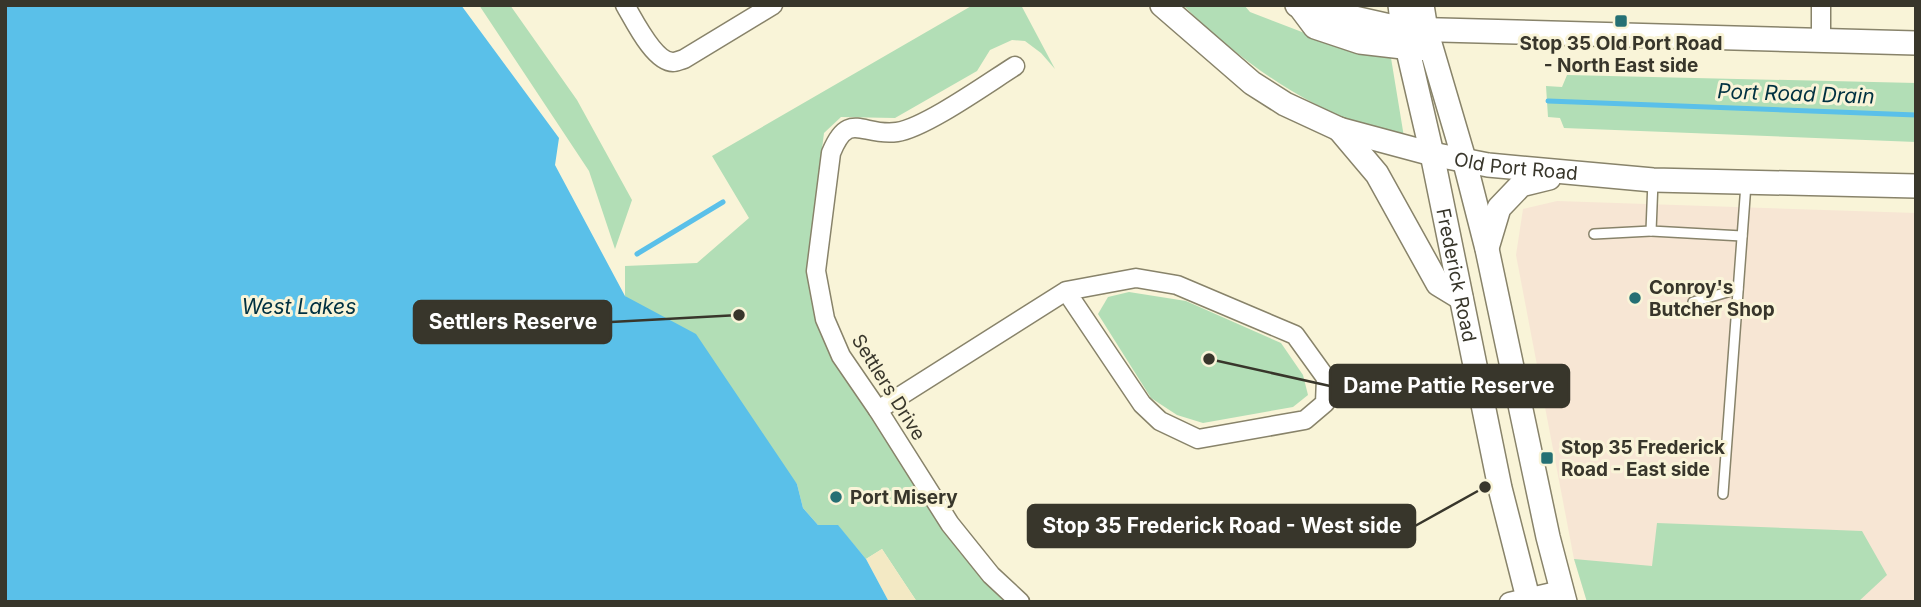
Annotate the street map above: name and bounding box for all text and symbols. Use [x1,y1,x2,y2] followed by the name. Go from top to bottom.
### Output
[1613,13,1629,29] marker: Stop 35 Old Port Road - North East side
[1520,32,1722,77] place label: Stop 35 Old Port Road - North East side
[1717,78,1875,109] water label: Port Road Drain
[1452,148,1579,185] street label: Old Port Road
[1431,206,1481,344] street label: Frederick Road
[1649,276,1775,321] place label: Conroy's Butcher Shop
[1627,290,1643,306] marker: Conroy's Butcher Shop
[242,294,356,319] water label: West Lakes
[414,301,611,343] callout: Settlers Reserve
[429,309,597,334] text: Settlers Reserve
[847,330,930,444] street label: Settlers Drive
[1330,365,1569,407] callout: Dame Pattie Reserve
[1343,373,1555,398] text: Dame Pattie Reserve
[1561,436,1725,481] place label: Stop 35 Frederick Road - East side
[1539,450,1555,466] marker: Stop 35 Frederick Road - East side
[850,486,958,509] place label: Port Misery
[828,489,844,505] marker: Port Misery
[1028,505,1415,547] callout: Stop 35 Frederick Road - West side
[1042,513,1402,538] text: Stop 35 Frederick Road - West side

